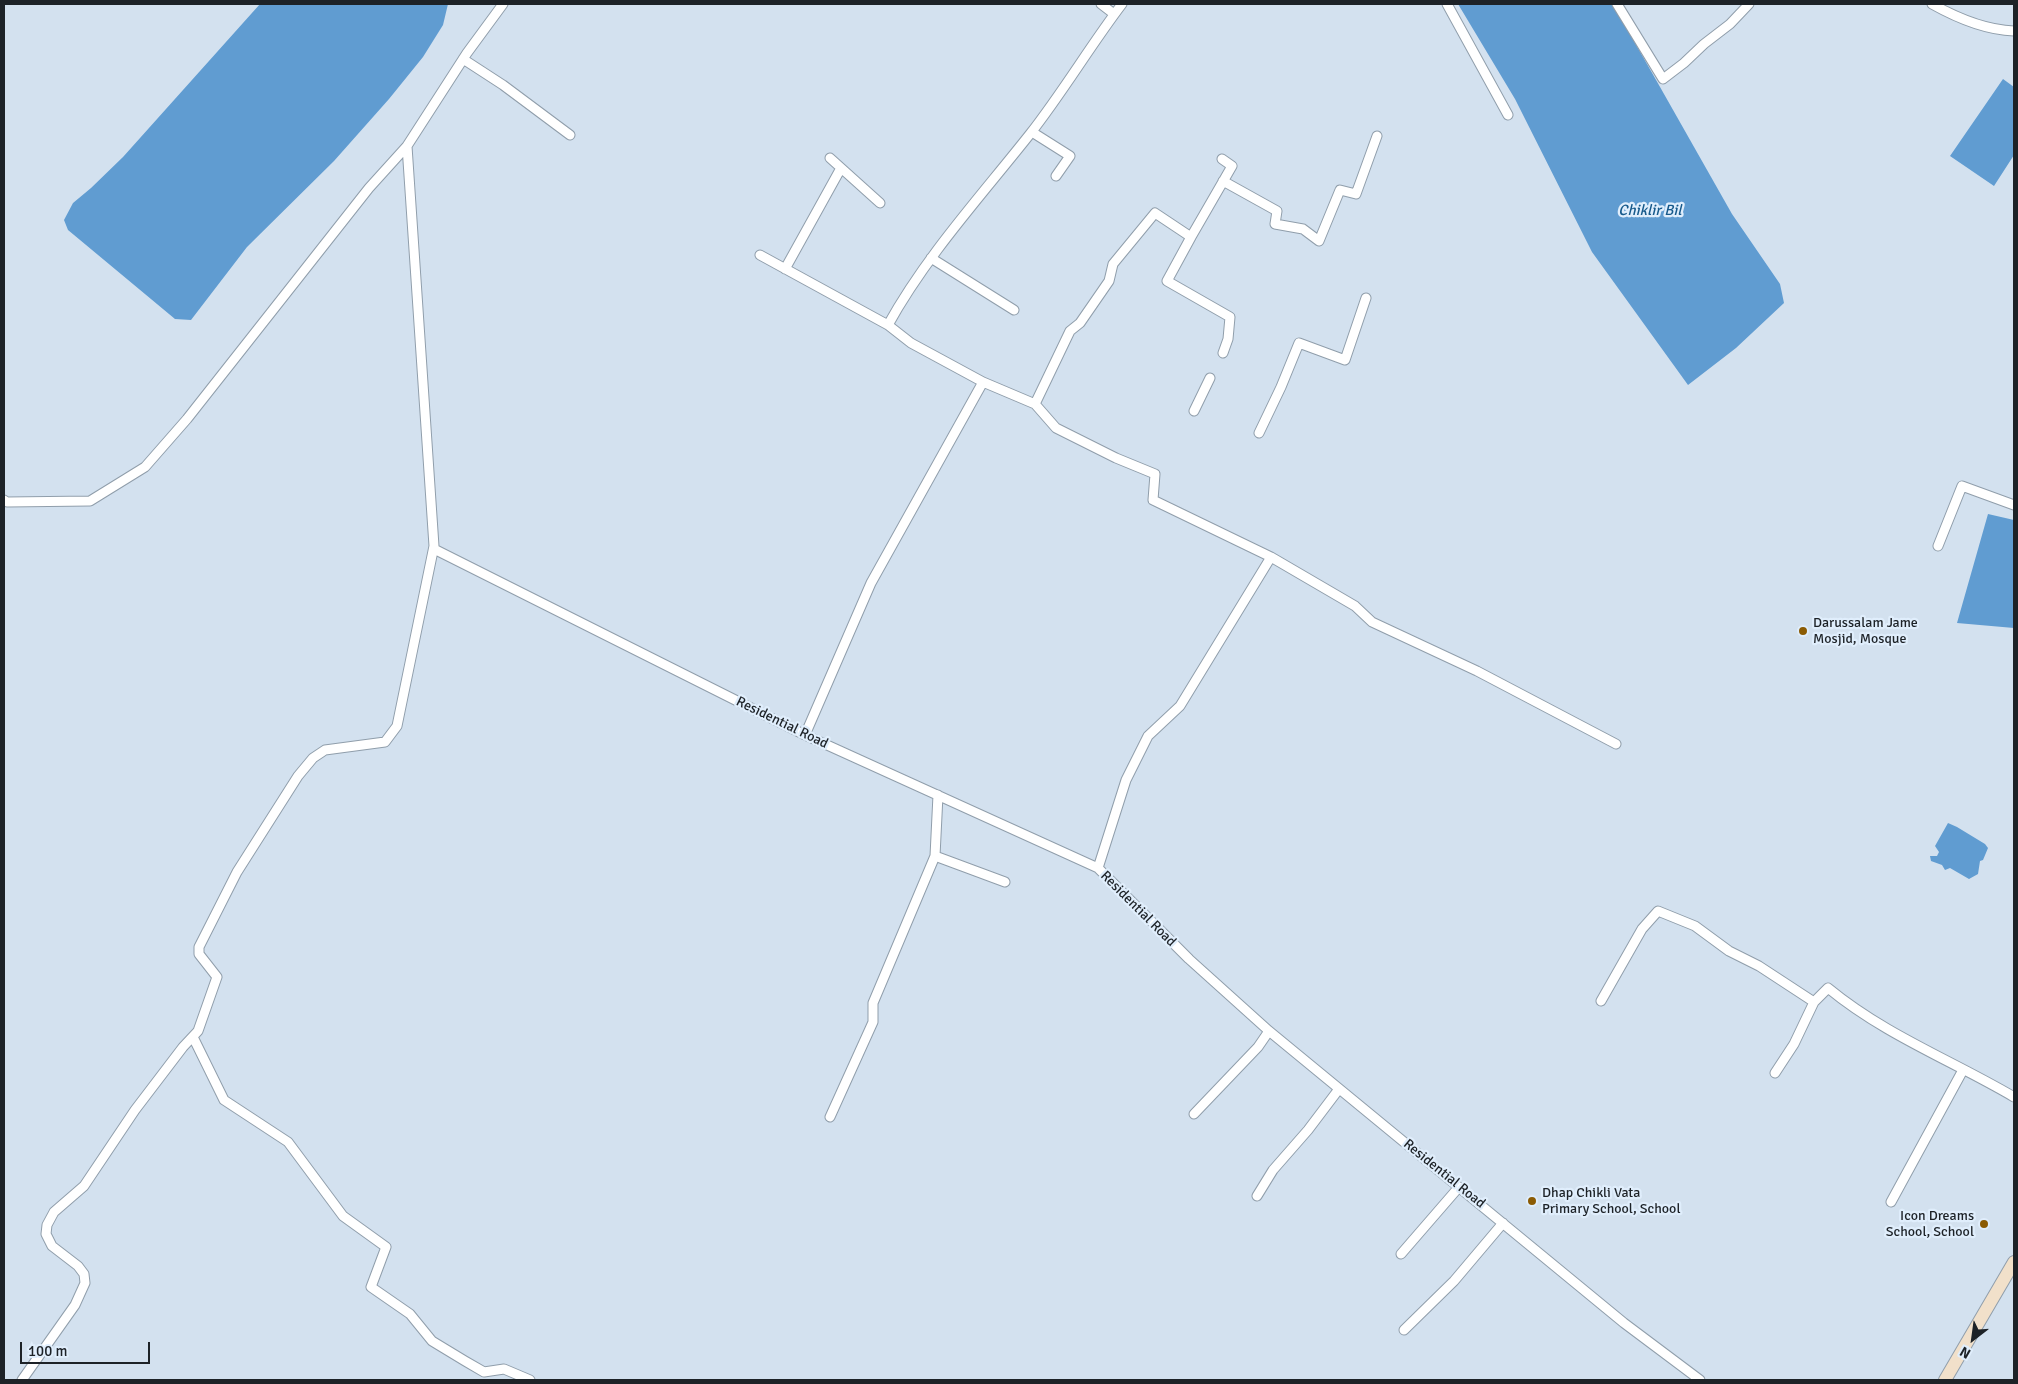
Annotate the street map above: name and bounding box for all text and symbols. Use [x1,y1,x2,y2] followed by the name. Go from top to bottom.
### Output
[1618,202,1682,220] water label: Chiklir Bil
[1813,615,1918,648] place label: Darussalam Jame Mosjid, Mosque
[1797,625,1809,637] marker: Darussalam Jame Mosjid, Mosque
[733,693,831,753] street label: Residential Road
[1097,868,1179,950] street label: Residential Road
[1400,1136,1488,1212] street label: Residential Road
[1542,1185,1680,1218] place label: Dhap Chikli Vata Primary School, School
[1526,1195,1538,1207] marker: Dhap Chikli Vata Primary School, School
[1886,1208,1974,1240] place label: Icon Dreams School, School
[1978,1218,1990,1230] marker: Icon Dreams School, School
[1948,1314,1998,1364] north arrow
[22,1332,152,1364] scale bar
[28,1342,68,1360] text: 100 m
[1957,1343,1974,1362] text: N

